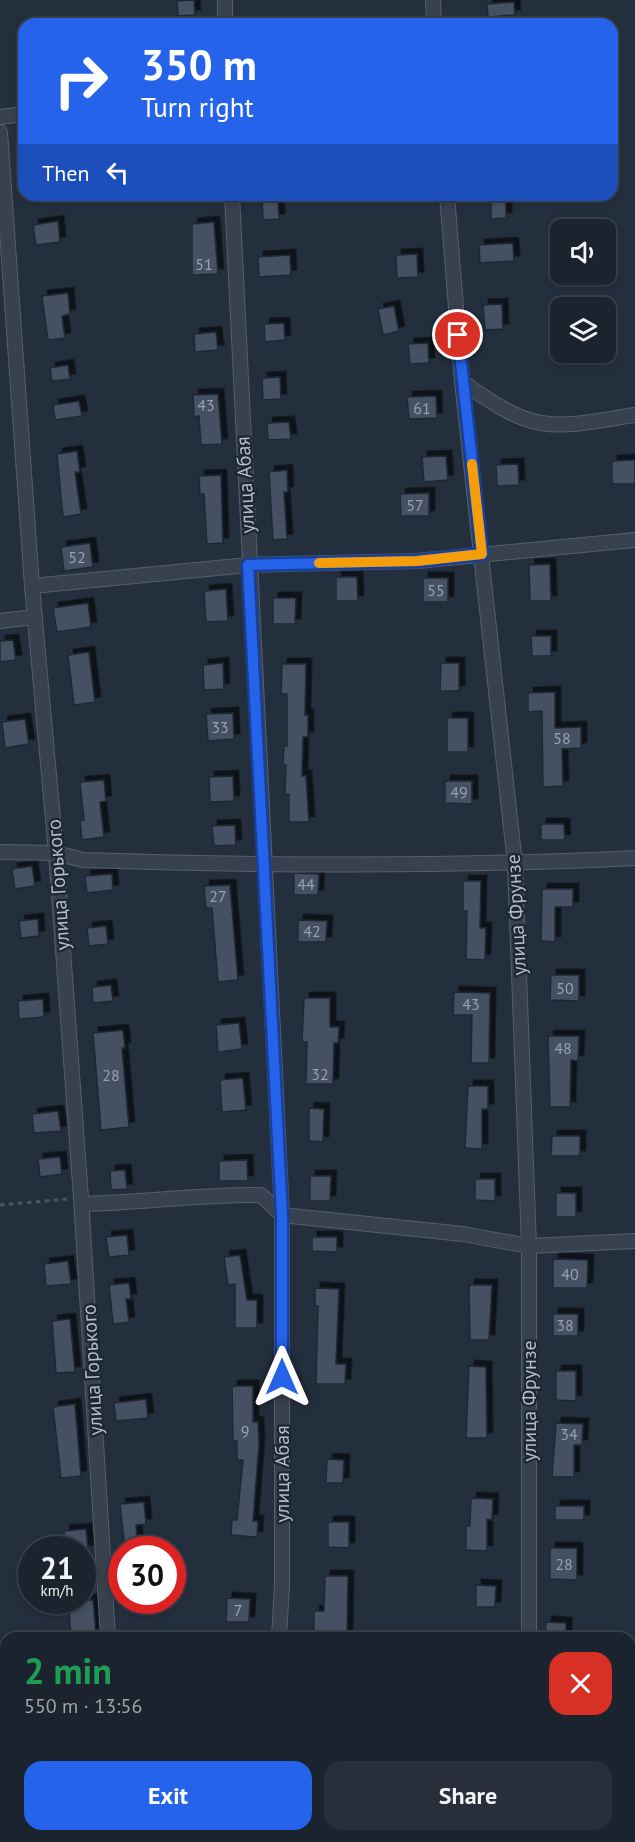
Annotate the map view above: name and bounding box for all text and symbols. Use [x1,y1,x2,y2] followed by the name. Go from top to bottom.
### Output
[141,37,257,92] text: 350 m
[42,42,120,120] icon: right
[141,90,254,124] text: Turn right
[101,156,134,189] icon: left
[42,159,89,187] text: Then
[550,219,616,363] map controls
[550,219,616,285] button: sound
[195,254,213,274] house number: 51
[550,297,616,363] button: layers
[432,309,483,360] pin
[441,318,474,351] icon: arrive
[197,395,215,415] house number: 43
[413,398,431,418] house number: 61
[229,436,261,534] street label: улица Абая
[406,495,424,515] house number: 57
[68,547,86,567] house number: 52
[427,580,445,600] house number: 55
[211,717,229,737] house number: 33
[553,728,571,748] house number: 58
[450,782,468,802] house number: 49
[40,818,76,952] street label: улица Горького
[500,854,532,976] street label: улица Фрунзе
[297,874,315,894] house number: 44
[209,886,227,906] house number: 27
[303,921,321,941] house number: 42
[556,978,574,998] house number: 50
[462,994,480,1014] house number: 43
[554,1038,572,1058] house number: 48
[311,1064,329,1084] house number: 32
[102,1065,120,1085] house number: 28
[561,1264,579,1284] house number: 40
[76,1304,108,1436] street label: улица Горького
[556,1315,574,1335] house number: 38
[516,1340,542,1462] street label: улица Фрунзе
[250,1345,314,1409] position arrow
[241,1421,249,1441] house number: 9
[560,1424,578,1444] house number: 34
[269,1425,295,1523] street label: улица Абая
[108,1536,186,1614] speed limit sign: 30
[40,1548,74,1587] text: 21
[555,1554,573,1574] house number: 28
[41,1581,73,1600] text: km/h
[234,1600,242,1620] house number: 7
[24,1647,112,1694] text: 2 min
[549,1652,612,1715] button: close
[24,1693,142,1719] text: 550 m · 13:56
[24,1761,312,1830] button: Exit
[324,1761,612,1830] button: Share

